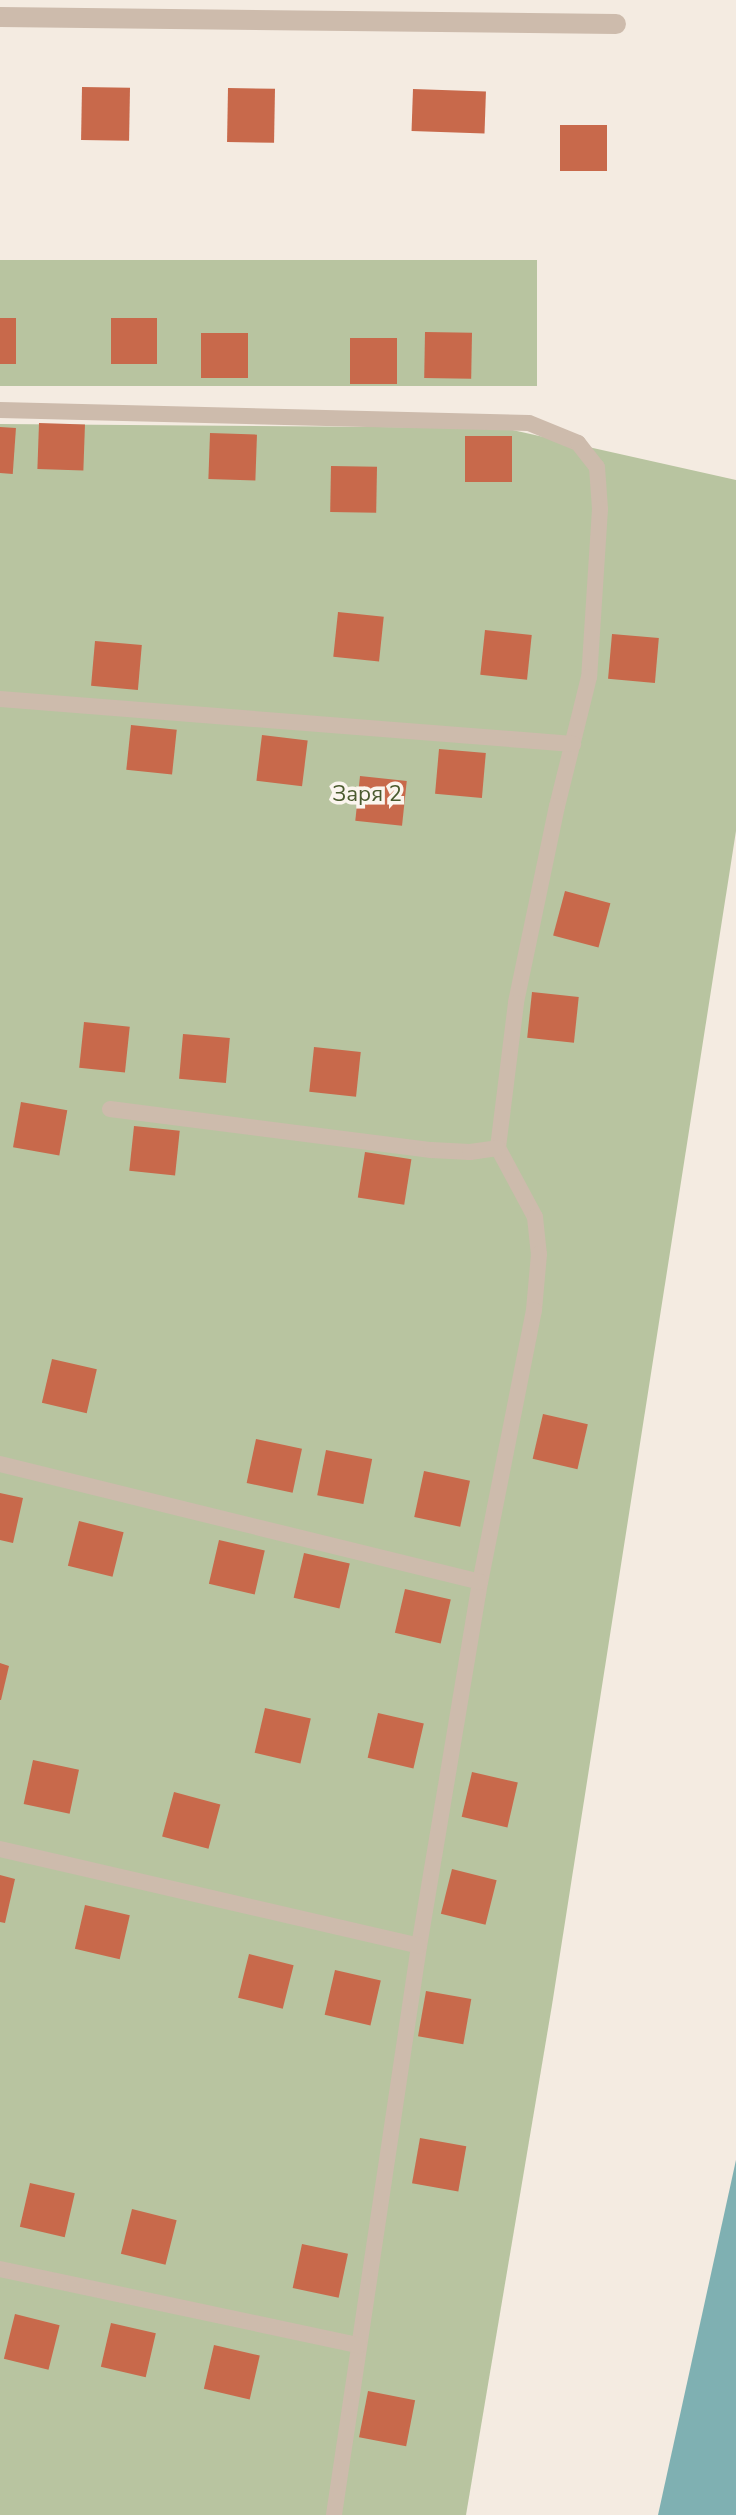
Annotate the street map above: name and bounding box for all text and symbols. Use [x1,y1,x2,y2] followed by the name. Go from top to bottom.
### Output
[332,782,402,808] park label: Заря 2

